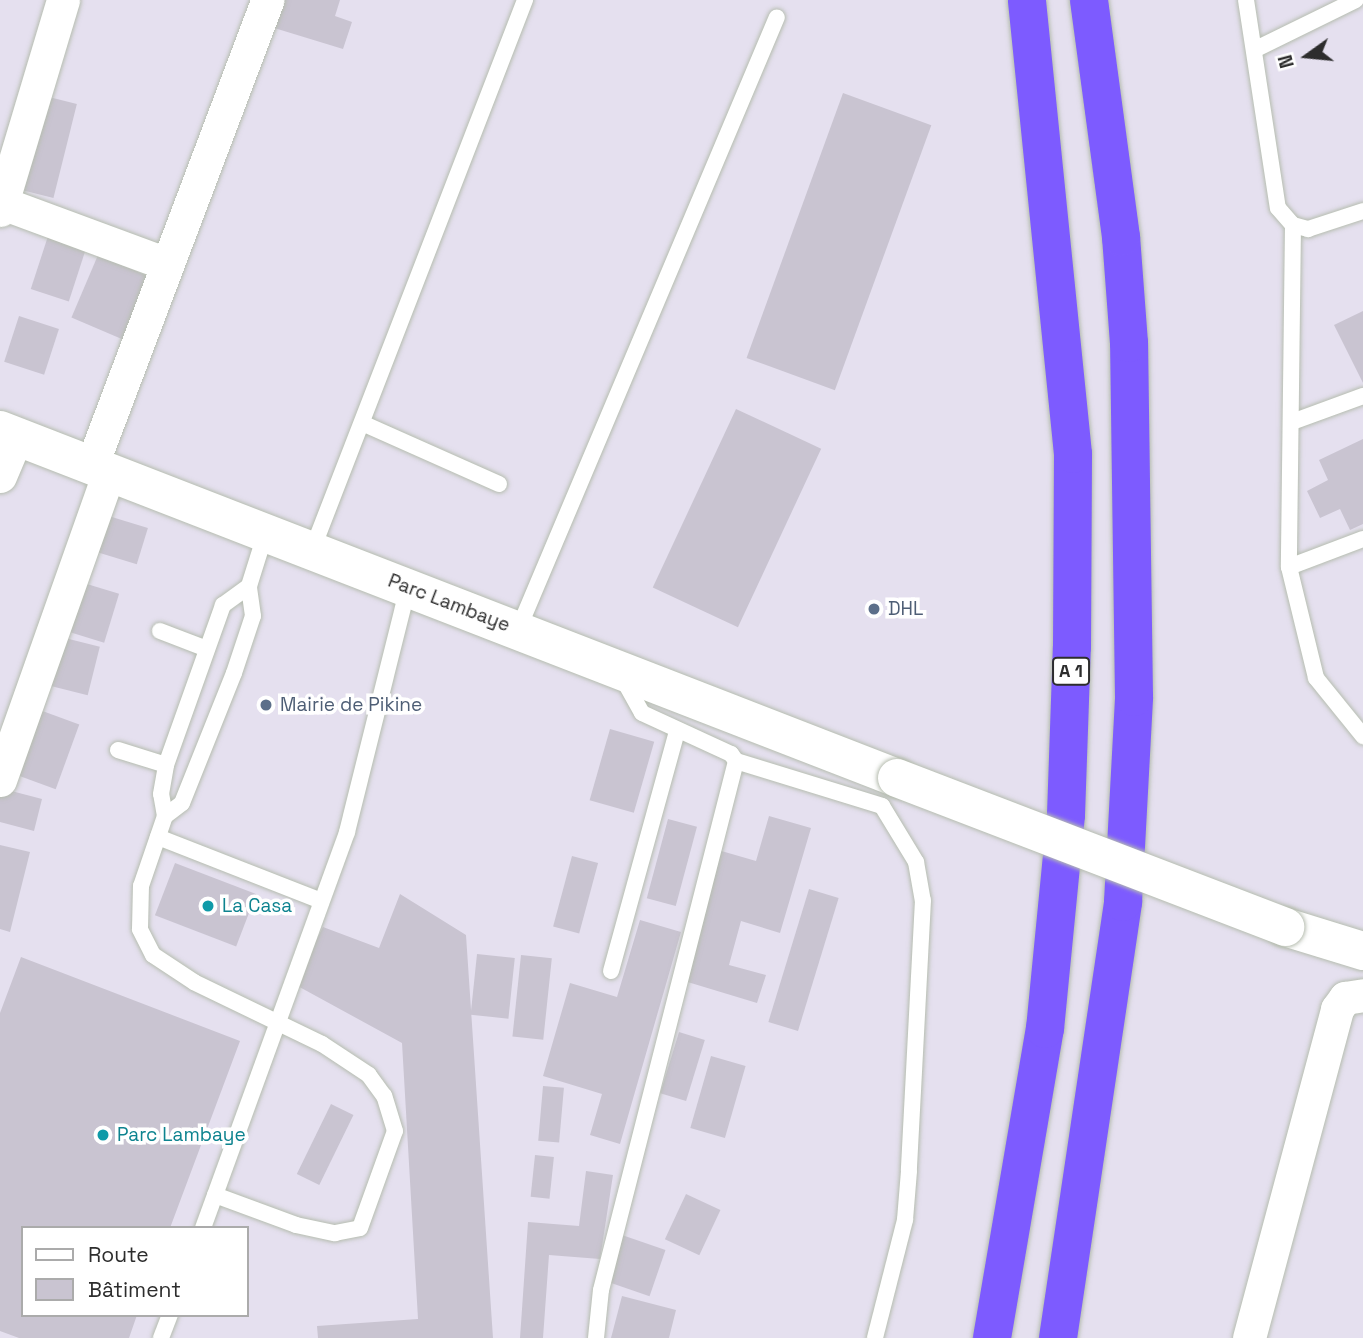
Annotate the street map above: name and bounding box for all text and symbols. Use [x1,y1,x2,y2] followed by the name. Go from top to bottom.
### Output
[1272,21,1342,91] north arrow
[1273,52,1300,71] text: N
[385,569,513,637] street label: Parc Lambaye
[888,598,923,620] place label: DHL
[866,601,882,617] marker: DHL
[1052,656,1090,686] road number: A 1
[280,694,422,716] place label: Mairie de Pikine
[258,697,274,713] marker: Mairie de Pikine
[222,895,292,917] place label: La Casa
[200,898,216,914] marker: La Casa
[117,1124,246,1146] place label: Parc Lambaye
[95,1127,111,1143] marker: Parc Lambaye
[21,1226,248,1317] legend
[88,1241,149,1268] text: Route
[88,1276,181,1303] text: Bâtiment

